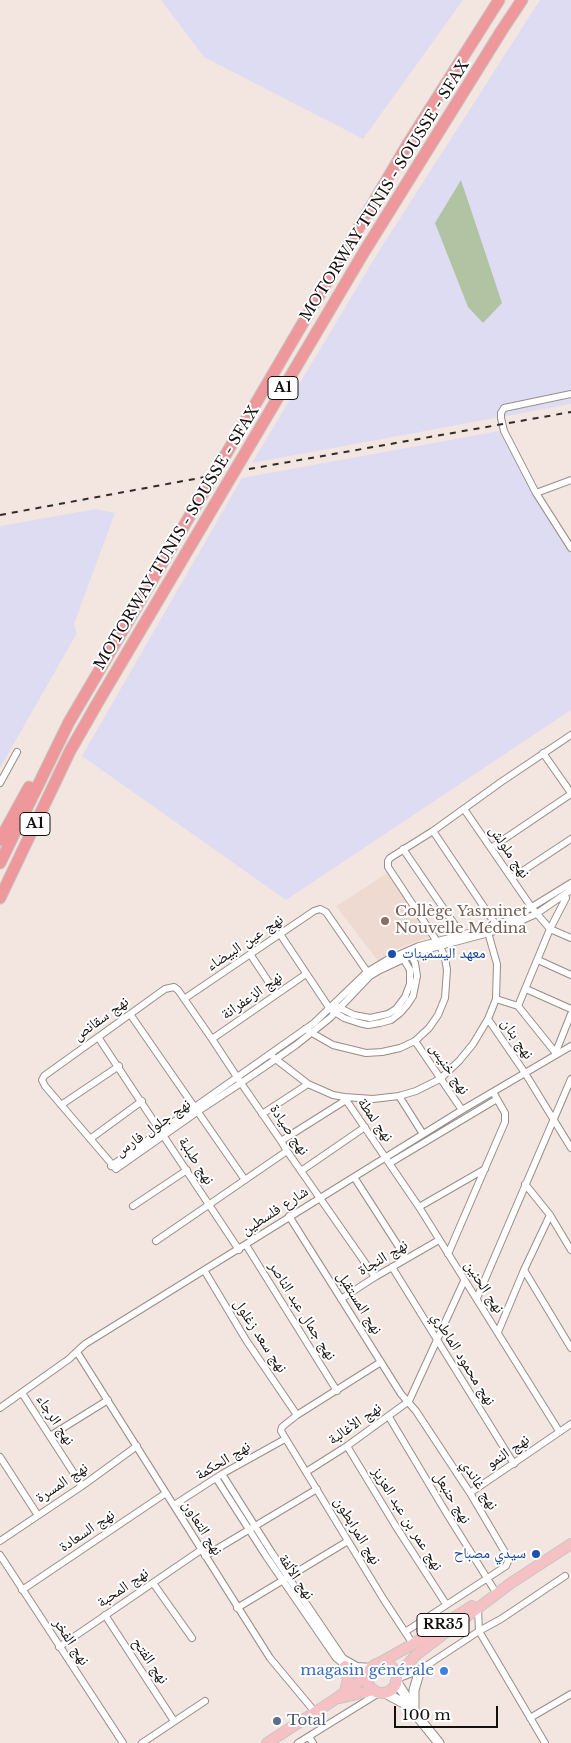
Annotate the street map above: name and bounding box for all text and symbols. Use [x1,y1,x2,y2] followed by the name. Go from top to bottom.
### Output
[297,57,473,325] street label: MOTORWAY TUNIS - SOUSSE - SFAX
[268,376,298,399] road number: A1
[91,403,263,673] street label: MOTORWAY TUNIS - SOUSSE - SFAX
[20,812,50,836] road number: A1
[485,822,533,882] street label: نهج ملولش
[395,903,527,938] place label: Collège Yasminet Nouvelle Médina
[203,911,287,975] street label: نهج عين البيضاء
[379,915,391,927] marker: Collège Yasminet Nouvelle Médina
[402,945,486,963] place label: معهد اليسمينات
[386,948,398,960] marker: معهد اليسمينات
[218,968,286,1024] street label: نهج الزعفرانة
[70,993,132,1045] street label: نهج سقانص
[497,1015,537,1063] street label: نهج بنان
[425,1040,473,1098] street label: نهج خنيس
[353,1094,397,1146] street label: نهج لمطة
[112,1095,194,1161] street label: نهج جلول فارس
[265,1101,313,1159] street label: نهج صيادة
[174,1134,218,1188] street label: نهج طبلبة
[238,1183,312,1239] street label: شارع فلسطين
[355,1236,411,1280] street label: نهج النجاة
[460,1257,508,1317] street label: نهج الحنين
[264,1258,340,1364] street label: نهج جمال عبد الناصر
[332,1268,386,1338] street label: نهج المستقبل
[229,1296,291,1376] street label: نهج سعد زغلول
[427,1309,499,1409] street label: نهج محمود الماطري
[32,1391,78,1449] street label: نهج الرجاء
[325,1399,385,1449] street label: نهج الأغالبة
[483,1431,533,1473] street label: نهج النمو
[192,1438,254,1484] street label: نهج الحكمة
[457,1456,501,1514] street label: نهج غاندي
[32,1459,92,1507] street label: نهج المسرة
[368,1464,446,1574] street label: نهج عمر بن عبد العزيز
[429,1469,475,1527] street label: نهج حنبعل
[330,1494,384,1568] street label: نهج المرابطون
[178,1497,226,1559] street label: نهج التعاون
[56,1506,118,1556] street label: نهج السعادة
[454,1545,526,1563] place label: سيدي مصباح
[530,1548,542,1560] marker: سيدي مصباح
[274,1551,318,1603] street label: نهج الألفة
[94,1564,152,1612] street label: نهج المحبة
[417,1614,469,1636] road number: RR35
[49,1615,93,1669] street label: نهج الفخر
[128,1634,172,1688] street label: نهج الفتح
[300,1662,434,1680] place label: magasin générale
[438,1665,450,1677] marker: magasin générale
[396,1696,500,1728] scale bar
[402,1705,451,1724] text: 100 m
[287,1712,326,1730] place label: Total
[271,1715,283,1727] marker: Total

